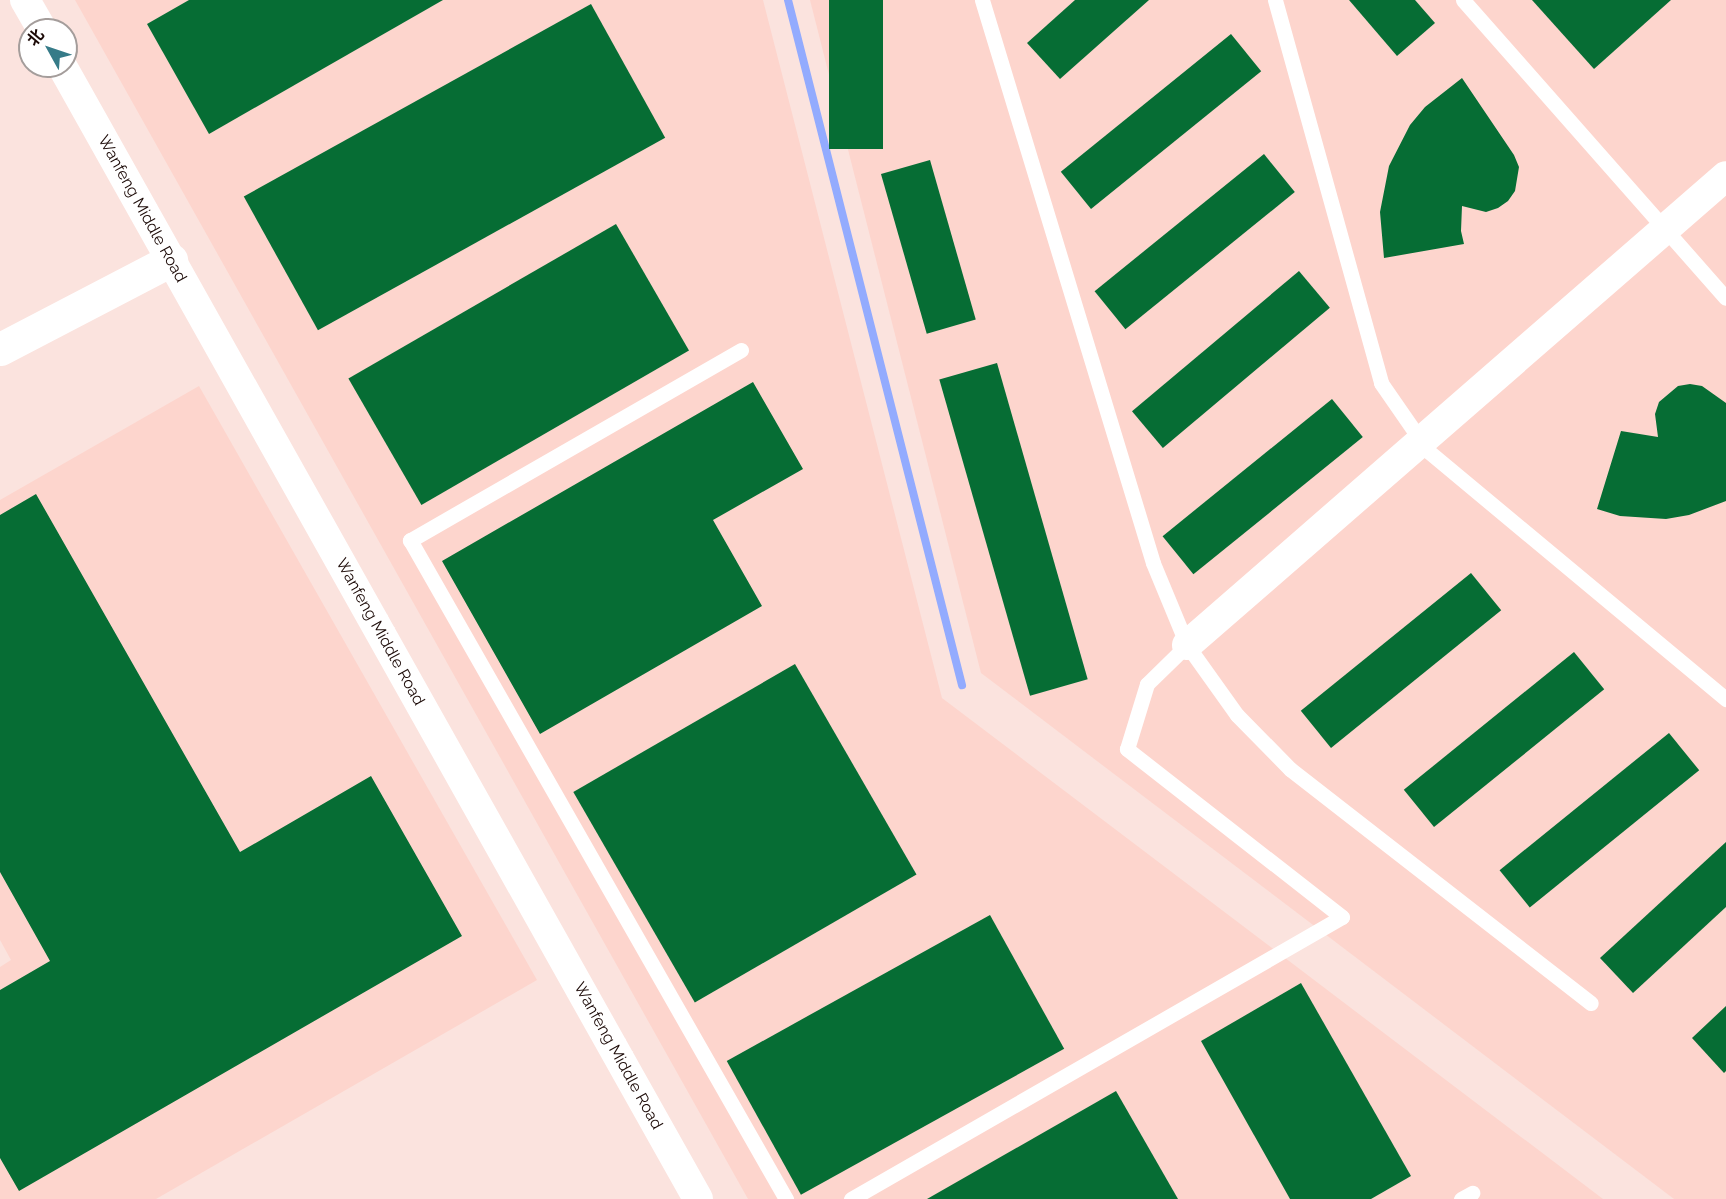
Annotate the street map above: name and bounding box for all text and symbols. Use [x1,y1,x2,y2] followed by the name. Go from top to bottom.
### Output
[18,18,78,78] north arrow
[23,25,48,50] text: 北
[94,132,190,286] street label: Wanfeng Middle Road
[332,555,428,709] street label: Wanfeng Middle Road
[570,979,666,1133] street label: Wanfeng Middle Road

